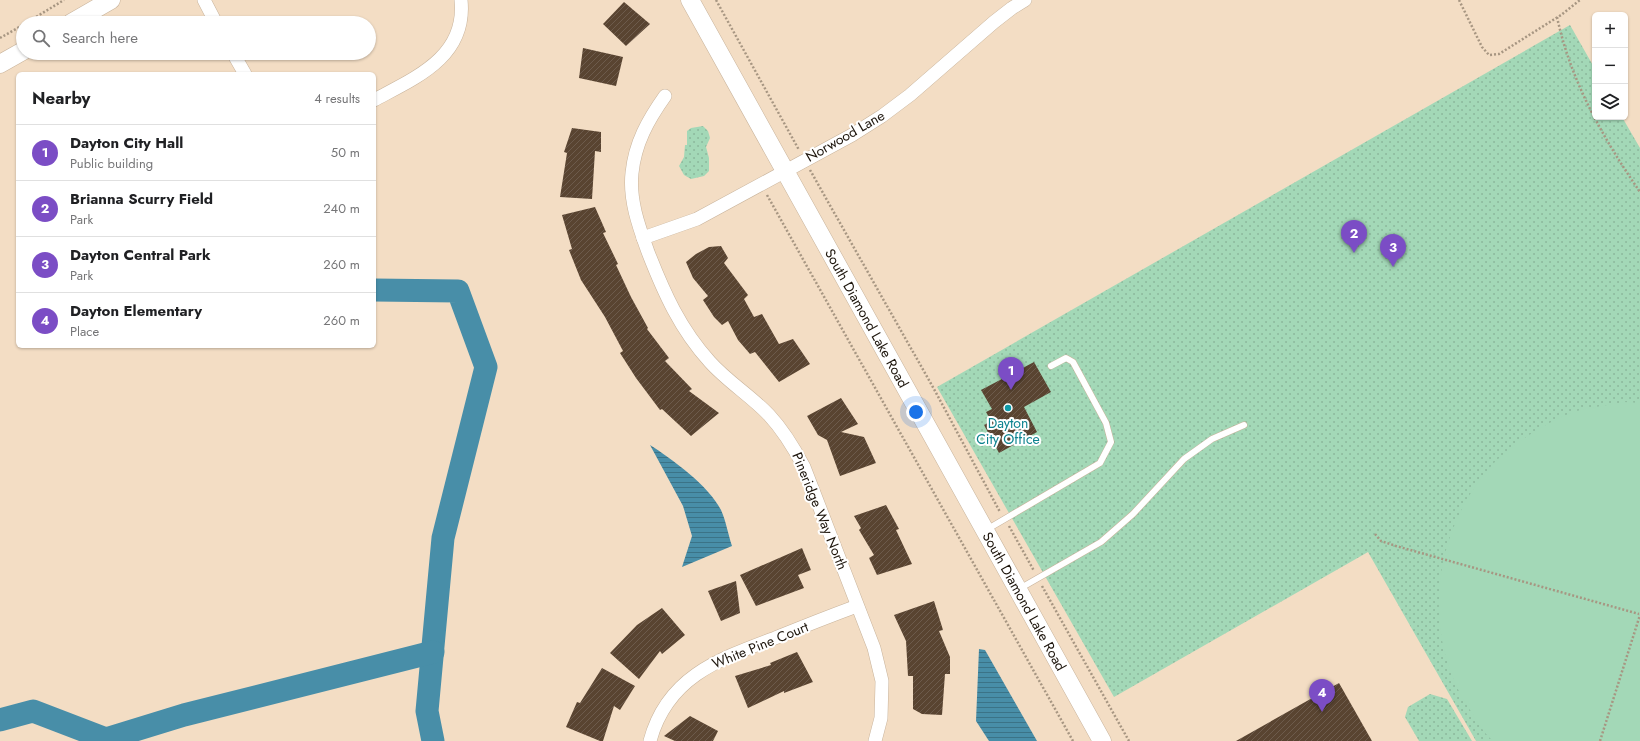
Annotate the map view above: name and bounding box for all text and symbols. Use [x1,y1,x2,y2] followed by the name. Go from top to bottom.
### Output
[1592,12,1628,120] map controls
[1592,12,1628,48] button: +
[16,16,376,60] search box
[30,27,52,49] icon: search
[62,27,138,49] text: Search here
[1592,48,1628,84] button: −
[1592,84,1628,120] button: layers
[32,86,90,110] text: Nearby
[314,89,360,108] text: 4 results
[802,105,888,167] street label: Norwood Lane
[70,132,183,154] text: Dayton City Hall
[42,143,48,162] text: 1
[331,143,360,162] text: 50 m
[70,154,153,173] text: Public building
[70,188,213,210] text: Brianna Scurry Field
[41,199,49,218] text: 2
[323,199,360,218] text: 240 m
[70,210,93,229] text: Park
[1341,220,1367,253] pin: 2
[1380,234,1406,267] pin: 3
[70,244,211,266] text: Dayton Central Park
[820,245,914,391] street label: South Diamond Lake Road
[41,255,49,274] text: 3
[323,255,360,274] text: 260 m
[70,266,93,285] text: Park
[70,300,202,322] text: Dayton Elementary
[40,311,50,330] text: 4
[323,311,360,330] text: 260 m
[70,322,99,341] text: Place
[998,357,1024,390] pin: 1
[906,402,926,422] your location
[1003,403,1013,413] marker: Dayton City Office
[976,413,1040,449] place label: Dayton City Office
[787,449,853,573] street label: Pineridge Way North
[978,528,1071,674] street label: South Diamond Lake Road
[709,616,812,673] street label: White Pine Court
[1309,679,1335,712] pin: 4

